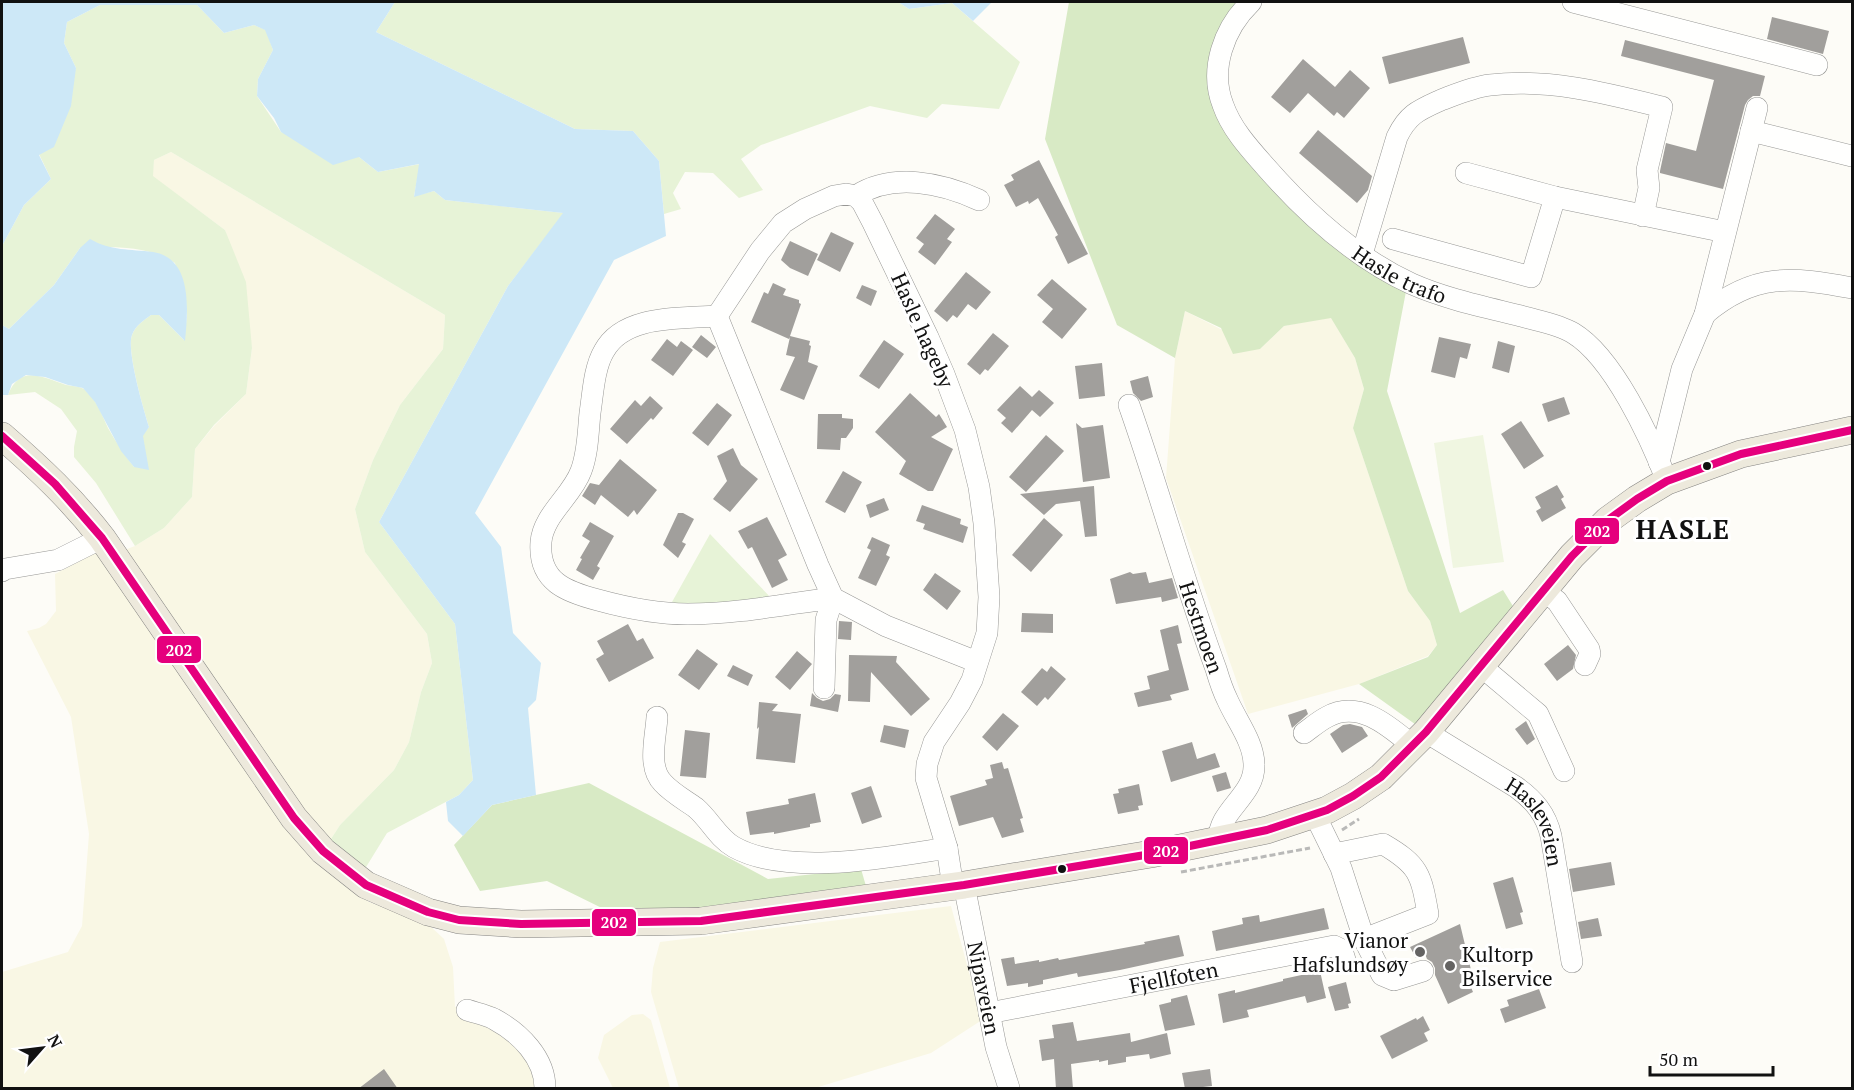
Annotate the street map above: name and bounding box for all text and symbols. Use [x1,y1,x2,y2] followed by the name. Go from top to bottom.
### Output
[1347,239,1450,310] street label: Hasle trafo
[885,268,961,392] street label: Hasle hageby
[1701,460,1713,472] unlabelled marker
[1635,511,1731,547] district label: HASLE
[1574,517,1620,545] line badge: 202
[1583,520,1611,542] text: 202
[1173,578,1231,678] street label: Hestmoen
[156,635,202,664] line badge: 202
[165,639,193,661] text: 202
[1501,770,1570,869] street label: Hasleveien
[1143,836,1189,865] line badge: 202
[1152,840,1180,862] text: 202
[1056,863,1068,875] unlabelled marker
[591,908,637,937] line badge: 202
[600,911,628,933] text: 202
[1292,926,1408,978] place label: Vianor Hafslundsøy
[961,939,1007,1038] street label: Nipaveien
[1462,940,1553,992] place label: Kultorp Bilservice
[1413,945,1427,959] marker: Vianor Hafslundsøy
[1127,955,1221,999] street label: Fjellfoten
[1443,959,1457,973] marker: Kultorp Bilservice
[12,1018,72,1078] north arrow
[43,1030,68,1051] text: N
[1650,1039,1773,1077] scale bar
[1659,1047,1699,1071] text: 50 m

